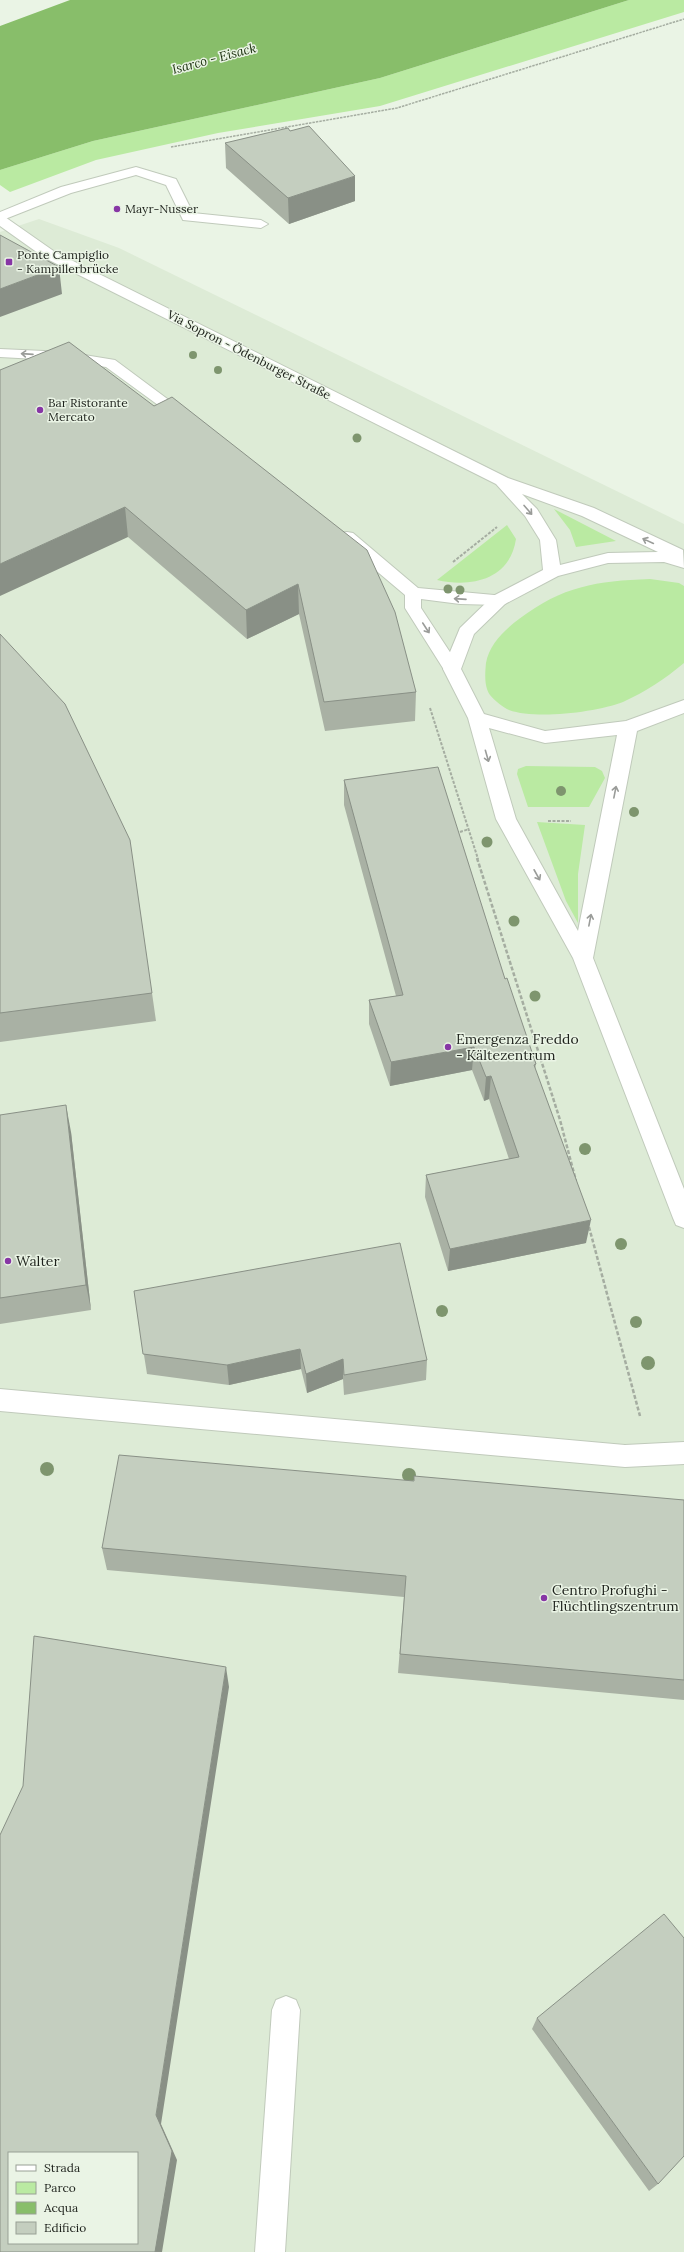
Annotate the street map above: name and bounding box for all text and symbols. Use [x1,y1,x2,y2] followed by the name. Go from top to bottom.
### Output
[170,39,258,78] water label: Isarco - Eisack
[125,201,199,216] place label: Mayr-Nusser
[112,204,122,214] marker: Mayr-Nusser
[17,247,119,276] place label: Ponte Campiglio - Kampillerbrücke
[4,257,14,267] marker: Ponte Campiglio - Kampillerbrücke
[164,306,334,403] street label: Via Sopron - Ödenburger Straße
[21,350,34,357] one-way arrow
[48,395,128,424] place label: Bar Ristorante Mercato
[35,405,45,415] marker: Bar Ristorante Mercato
[523,505,532,515] one-way arrow
[643,537,655,544] one-way arrow
[454,595,467,602] one-way arrow
[422,623,430,634] one-way arrow
[484,749,491,762] one-way arrow
[611,786,619,799] one-way arrow
[533,869,541,881] one-way arrow
[586,914,594,927] one-way arrow
[456,1030,579,1064] place label: Emergenza Freddo - Kältezentrum
[443,1042,453,1052] marker: Emergenza Freddo - Kältezentrum
[16,1252,59,1270] place label: Walter
[3,1256,13,1266] marker: Walter
[552,1581,679,1615] place label: Centro Profughi - Flüchtlingszentrum
[539,1593,549,1603] marker: Centro Profughi - Flüchtlingszentrum
[8,2152,138,2244] legend
[44,2160,80,2175] text: Strada
[44,2180,76,2195] text: Parco
[43,2200,78,2215] text: Acqua
[44,2220,86,2235] text: Edificio

